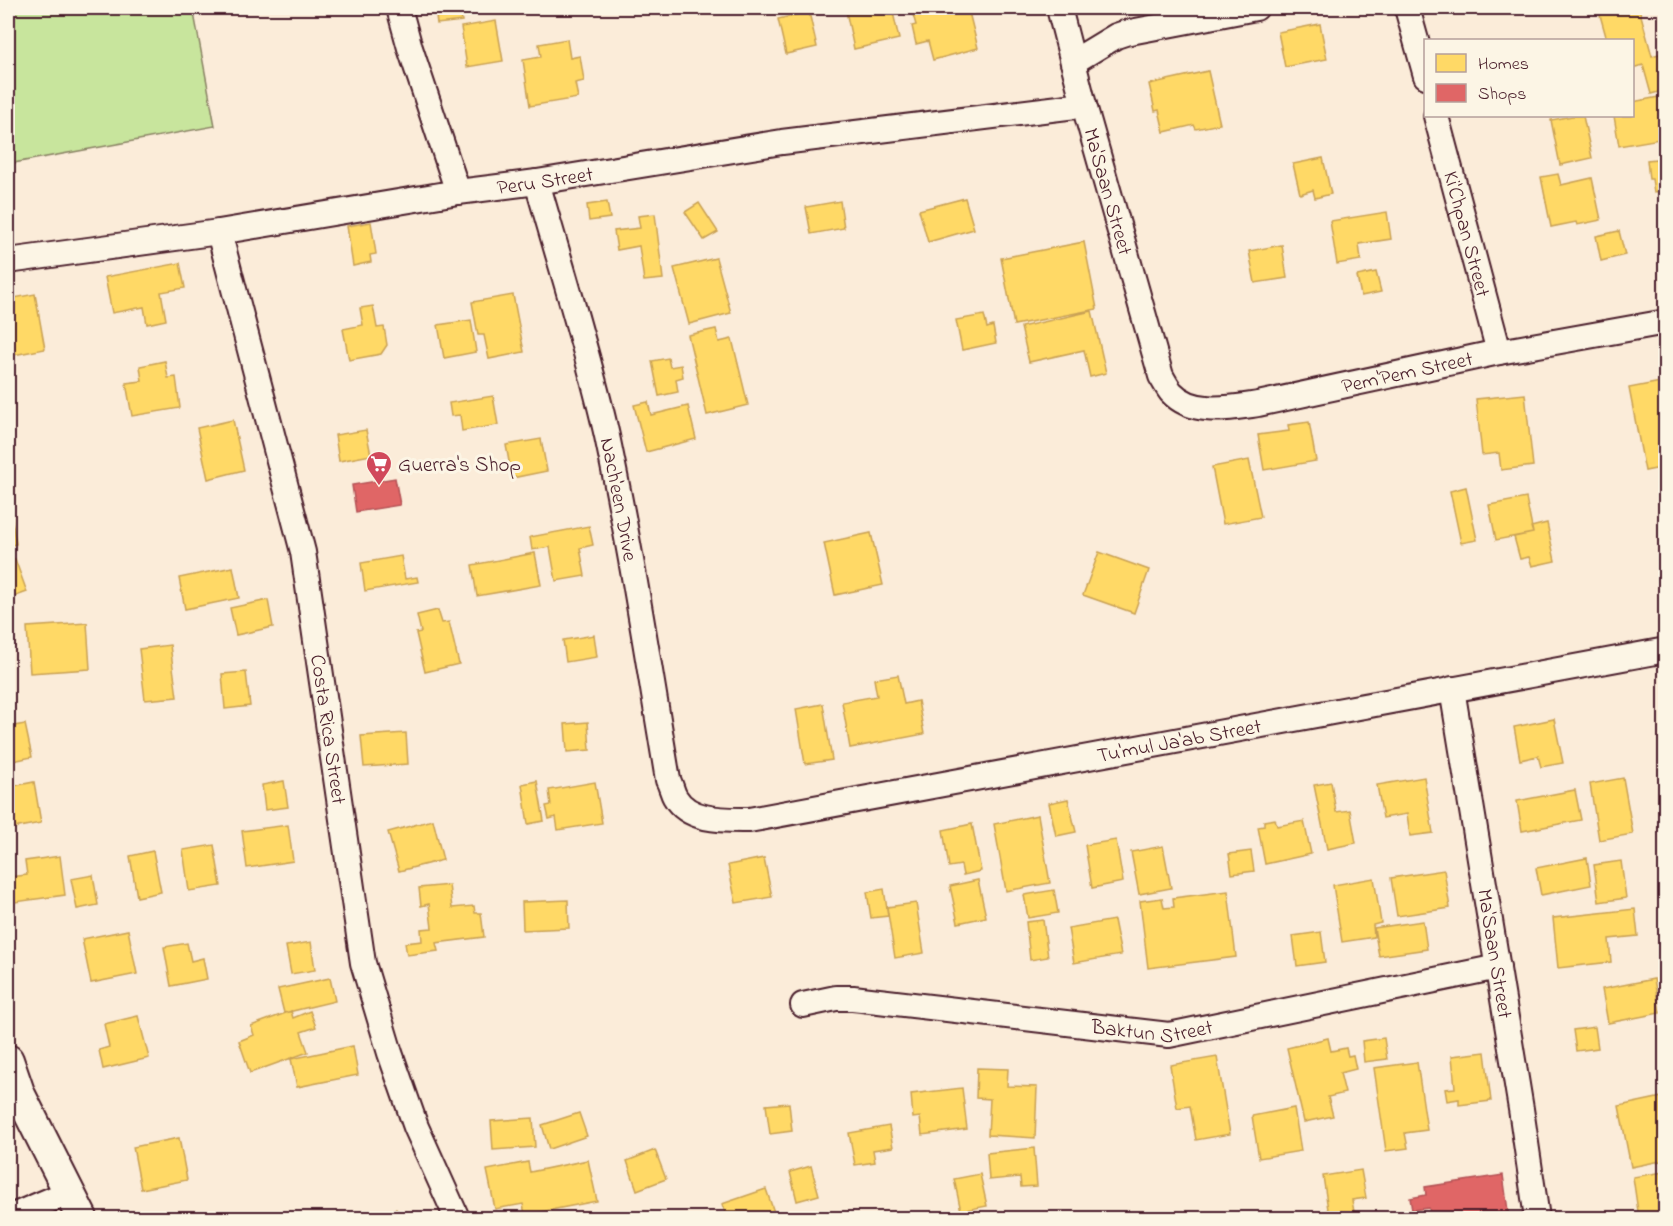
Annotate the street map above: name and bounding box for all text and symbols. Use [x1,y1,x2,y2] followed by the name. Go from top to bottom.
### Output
[1424,39,1634,117] legend
[1478,52,1529,78] text: Homes
[1478,82,1526,108] text: Shops
[1074,125,1139,259] street label: Ma'Saan Street
[495,160,596,204] street label: Peru Street
[1434,168,1497,301] street label: Ki'Chpan Street
[1339,345,1476,403] street label: Pem'Pem Street
[591,435,644,564] street label: Nach'een Drive
[364,449,394,487] supermarket icon: Guerra's Shop
[398,451,521,481] place label: Guerra's Shop
[301,653,353,806] street label: Costa Rica Street
[1095,712,1264,772] street label: Tu'mul Ja'ab Street
[1468,887,1519,1021] street label: Ma'Saan Street
[1089,1013,1216,1052] street label: Baktun Street

